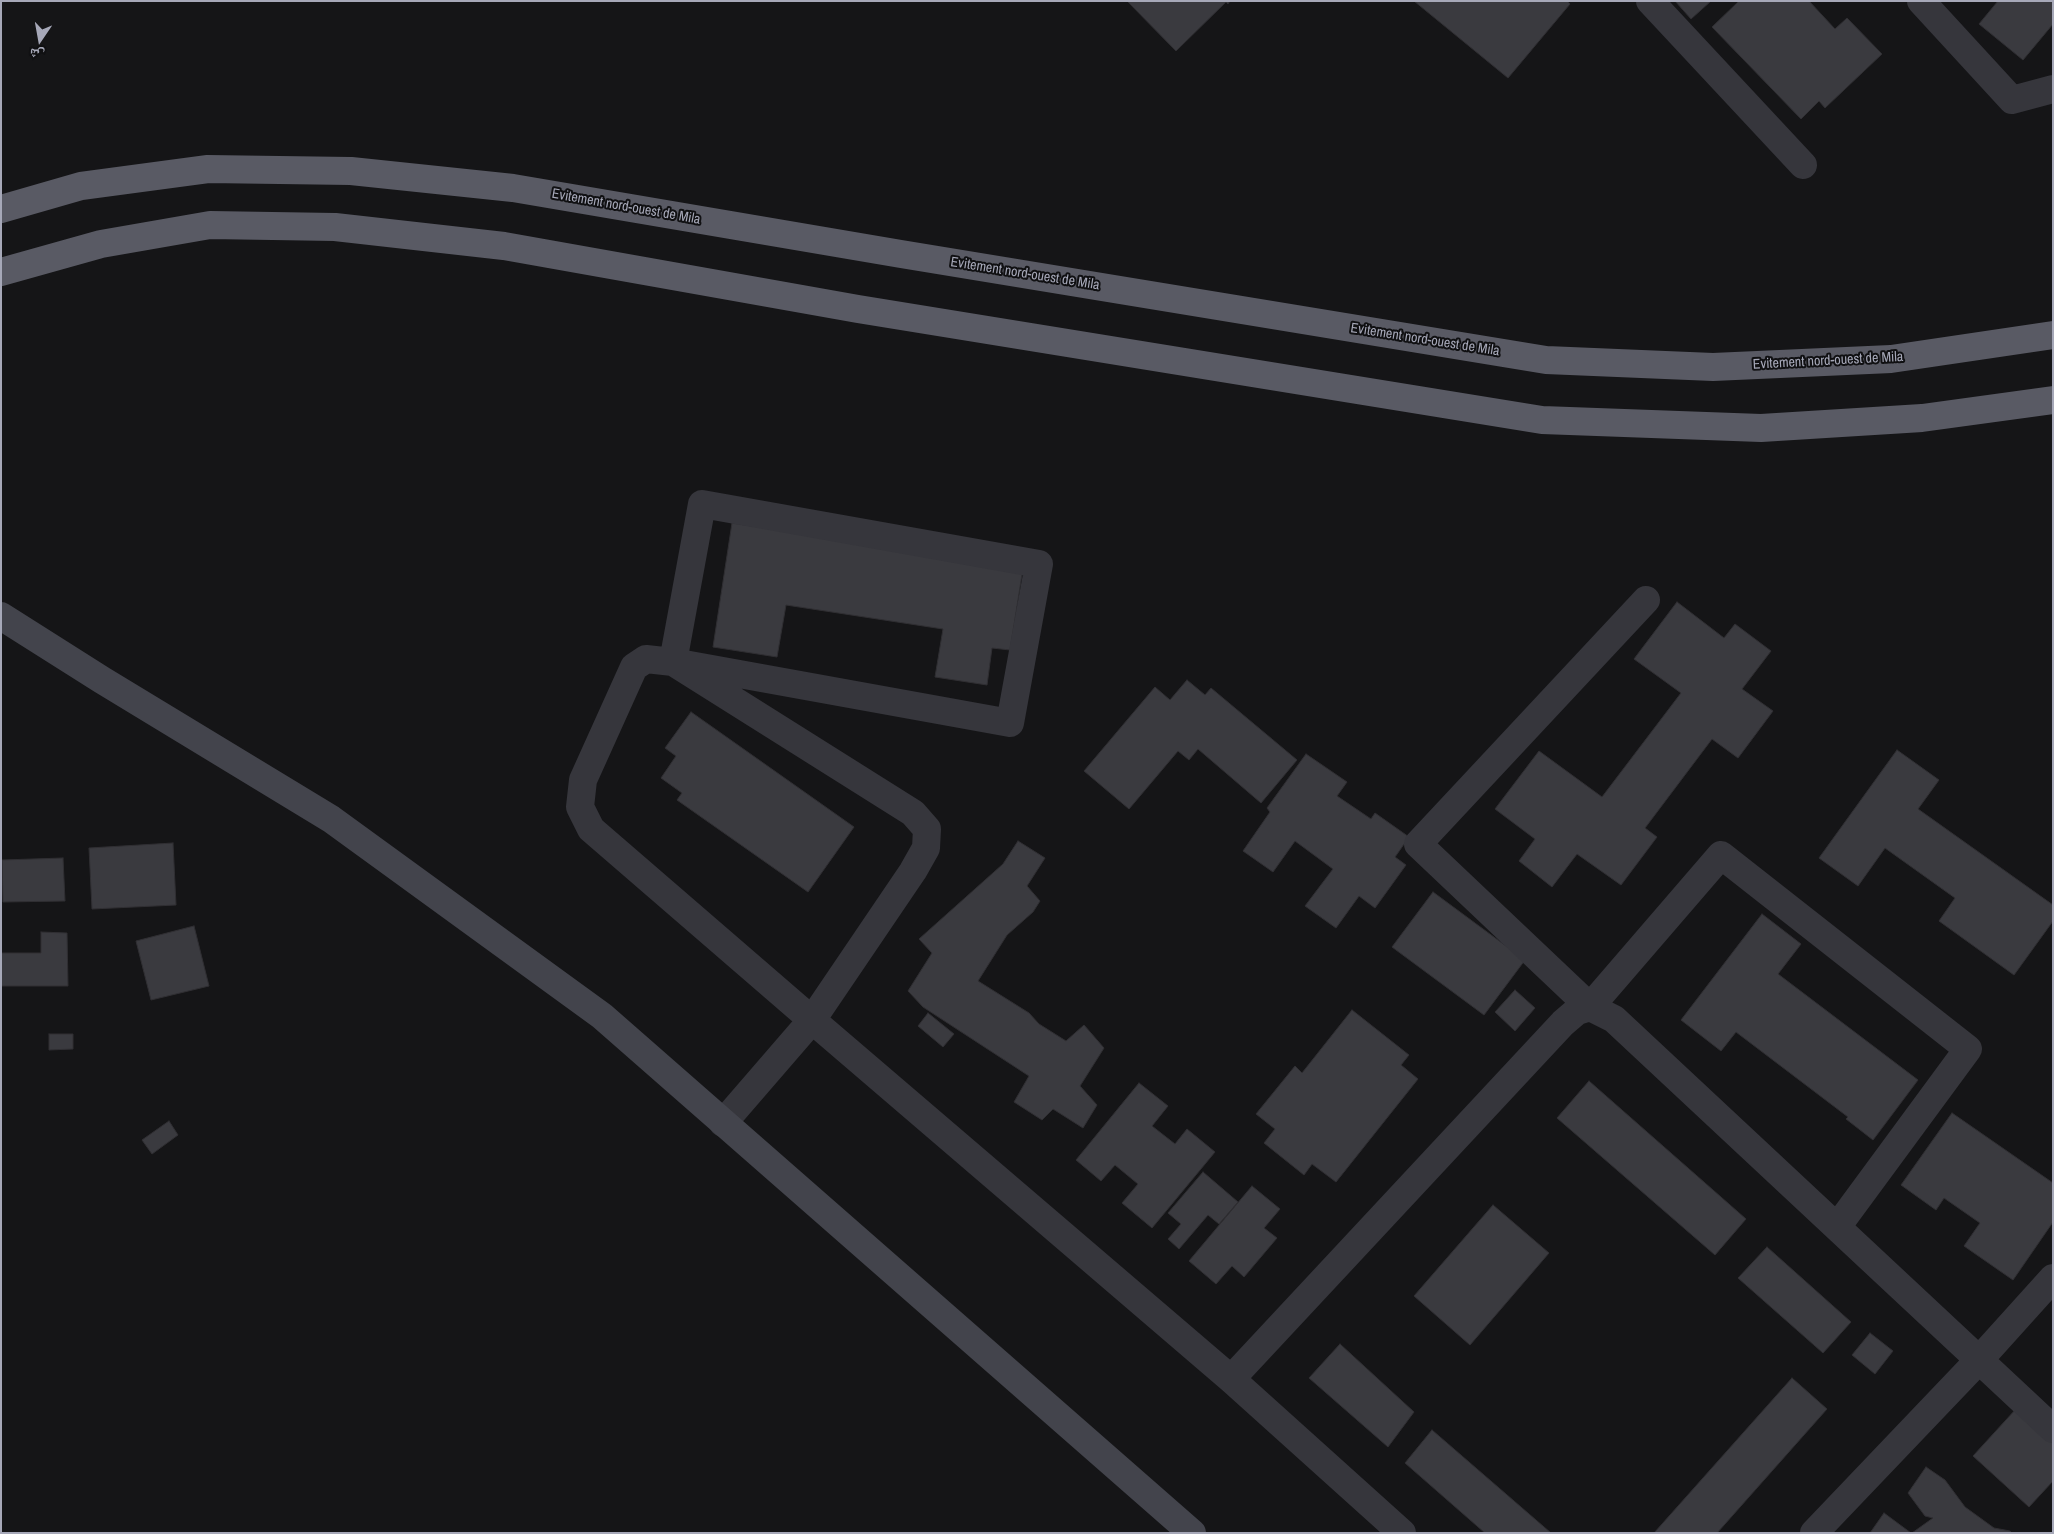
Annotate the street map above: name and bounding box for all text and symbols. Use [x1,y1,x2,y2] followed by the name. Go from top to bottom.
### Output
[15,15,65,65] north arrow
[28,44,46,65] text: ش
[550,186,702,228] street label: Evitement nord-ouest de Mila
[949,254,1101,294] street label: Evitement nord-ouest de Mila
[1349,320,1501,360] street label: Evitement nord-ouest de Mila
[1752,349,1904,373] street label: Evitement nord-ouest de Mila

